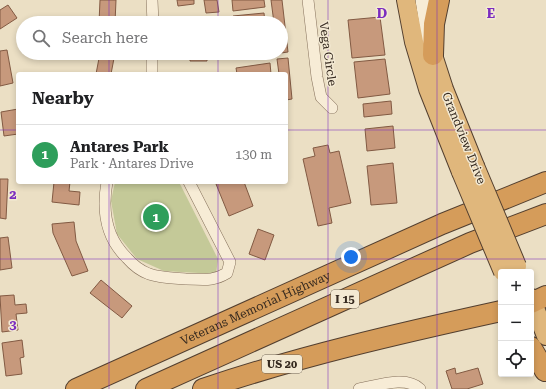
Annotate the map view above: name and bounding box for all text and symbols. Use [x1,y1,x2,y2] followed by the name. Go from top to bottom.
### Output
[377,6,387,21] text: D
[487,6,495,21] text: E
[16,16,288,60] search box
[317,21,339,87] street label: Vega Circle
[30,27,52,49] icon: search
[62,29,148,47] text: Search here
[32,88,94,108] text: Nearby
[439,90,489,186] street label: Grandview Drive
[70,138,169,156] text: Antares Park
[41,147,49,162] text: 1
[235,147,272,162] text: 130 m
[70,156,194,171] text: Park · Antares Drive
[9,187,17,202] text: 2
[143,202,169,232] pin: 1
[341,247,361,267] your location
[179,268,333,348] street label: Veterans Memorial Highway
[498,269,534,377] map controls
[498,269,534,305] button: +
[331,290,359,308] road number: I 15
[498,305,534,341] button: −
[9,317,17,332] text: 3
[498,341,534,377] button: locate
[262,355,302,373] road number: US 20

